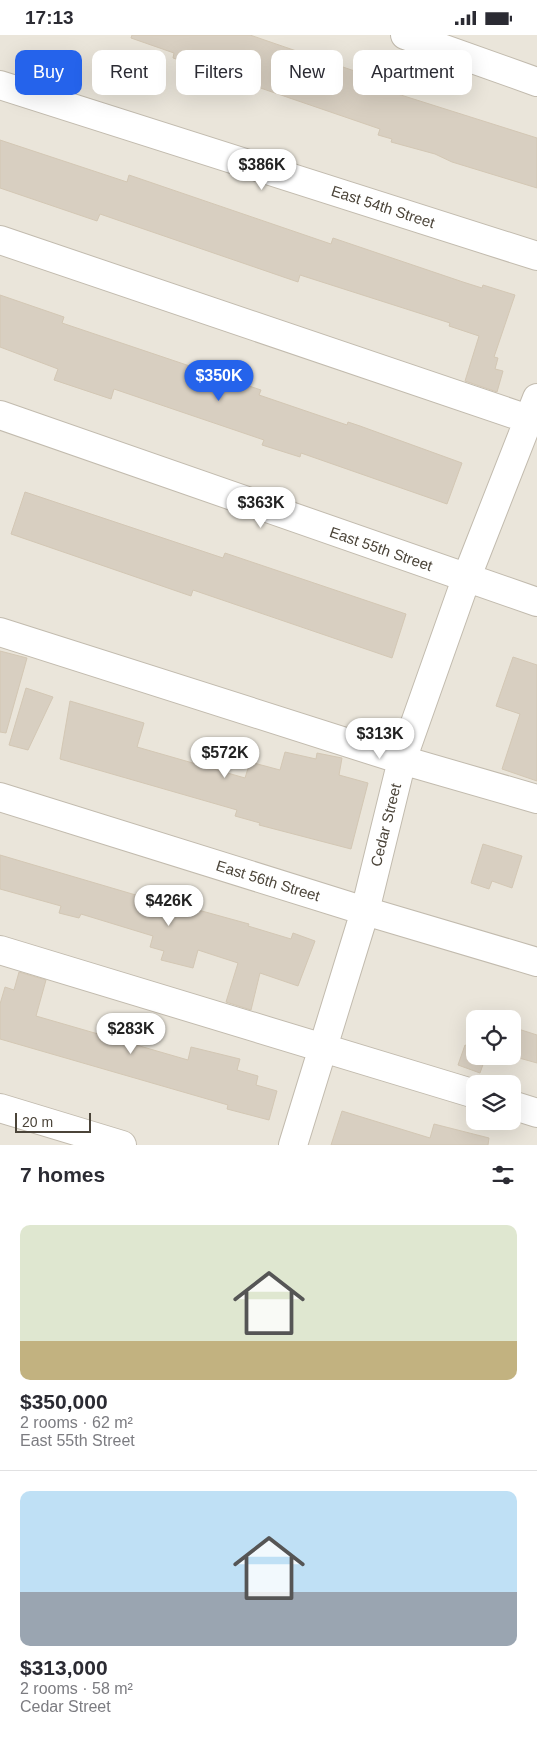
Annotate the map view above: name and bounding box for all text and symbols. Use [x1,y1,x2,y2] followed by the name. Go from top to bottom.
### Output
[25,7,74,28] text: 17:13
[15,50,82,95] chip: Buy
[92,50,166,95] chip: Rent
[176,50,261,95] chip: Filters
[271,50,343,95] chip: New
[353,50,472,95] chip: Apartment
[227,149,297,191] pin: $386K
[238,156,286,173] text: $386K
[329,182,438,231] street label: East 54th Street
[184,359,254,402] pin: $350K
[195,367,243,384] text: $350K
[226,487,296,529] pin: $363K
[237,494,285,511] text: $363K
[328,523,436,574] street label: East 55th Street
[345,717,415,760] pin: $313K
[356,725,404,742] text: $313K
[190,737,260,779] pin: $572K
[201,744,249,761] text: $572K
[367,781,404,868] street label: Cedar Street
[214,857,323,905] street label: East 56th Street
[134,885,204,927] pin: $426K
[145,892,193,909] text: $426K
[466,1010,521,1130] map controls
[466,1010,521,1065] button: locate
[96,1013,166,1055] pin: $283K
[107,1020,155,1037] text: $283K
[466,1075,521,1130] button: layers
[15,1110,91,1133] scale bar
[22,1114,53,1130] text: 20 m
[489,1161,517,1189] icon: filters
[20,1163,105,1186] text: 7 homes
[224,1258,314,1348] icon: home
[20,1390,108,1413] text: $350,000
[20,1414,133,1431] text: 2 rooms · 62 m²
[20,1432,135,1449] text: East 55th Street
[224,1523,314,1613] icon: home
[20,1656,108,1679] text: $313,000
[20,1680,133,1697] text: 2 rooms · 58 m²
[20,1698,111,1715] text: Cedar Street

